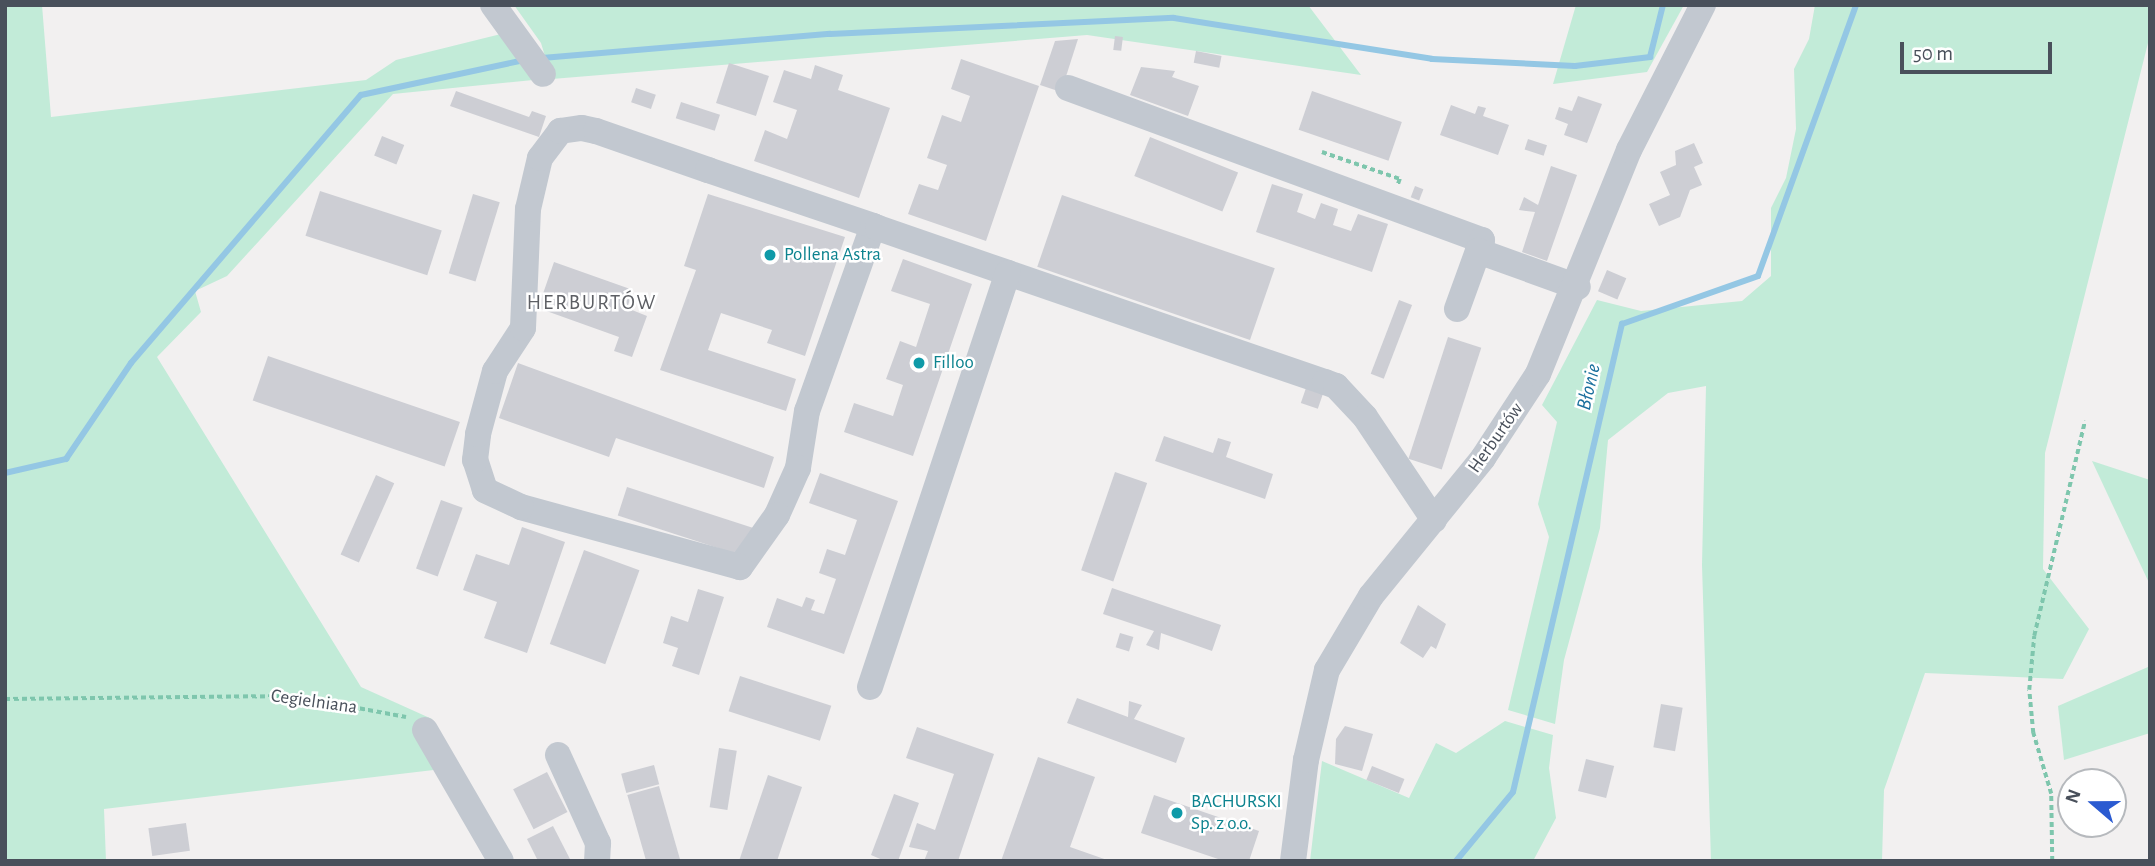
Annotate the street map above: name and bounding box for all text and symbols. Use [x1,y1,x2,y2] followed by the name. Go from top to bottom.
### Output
[1903,28,2055,72] scale bar
[1913,43,1953,64] text: 50 m
[784,244,881,266] place label: Pollena Astra
[762,247,778,263] marker: Pollena Astra
[528,290,656,316] district label: HERBURTÓW
[933,352,974,374] place label: Filloo
[911,355,927,371] marker: Filloo
[1571,361,1607,413] water label: Błonie
[1464,398,1528,478] street label: Herburtów
[269,685,359,719] street label: Cegielniana
[2057,768,2127,838] north arrow
[2062,787,2085,806] text: N
[1191,791,1282,835] place label: BACHURSKI Sp. z o.o.
[1169,805,1185,821] marker: BACHURSKI Sp. z o.o.

